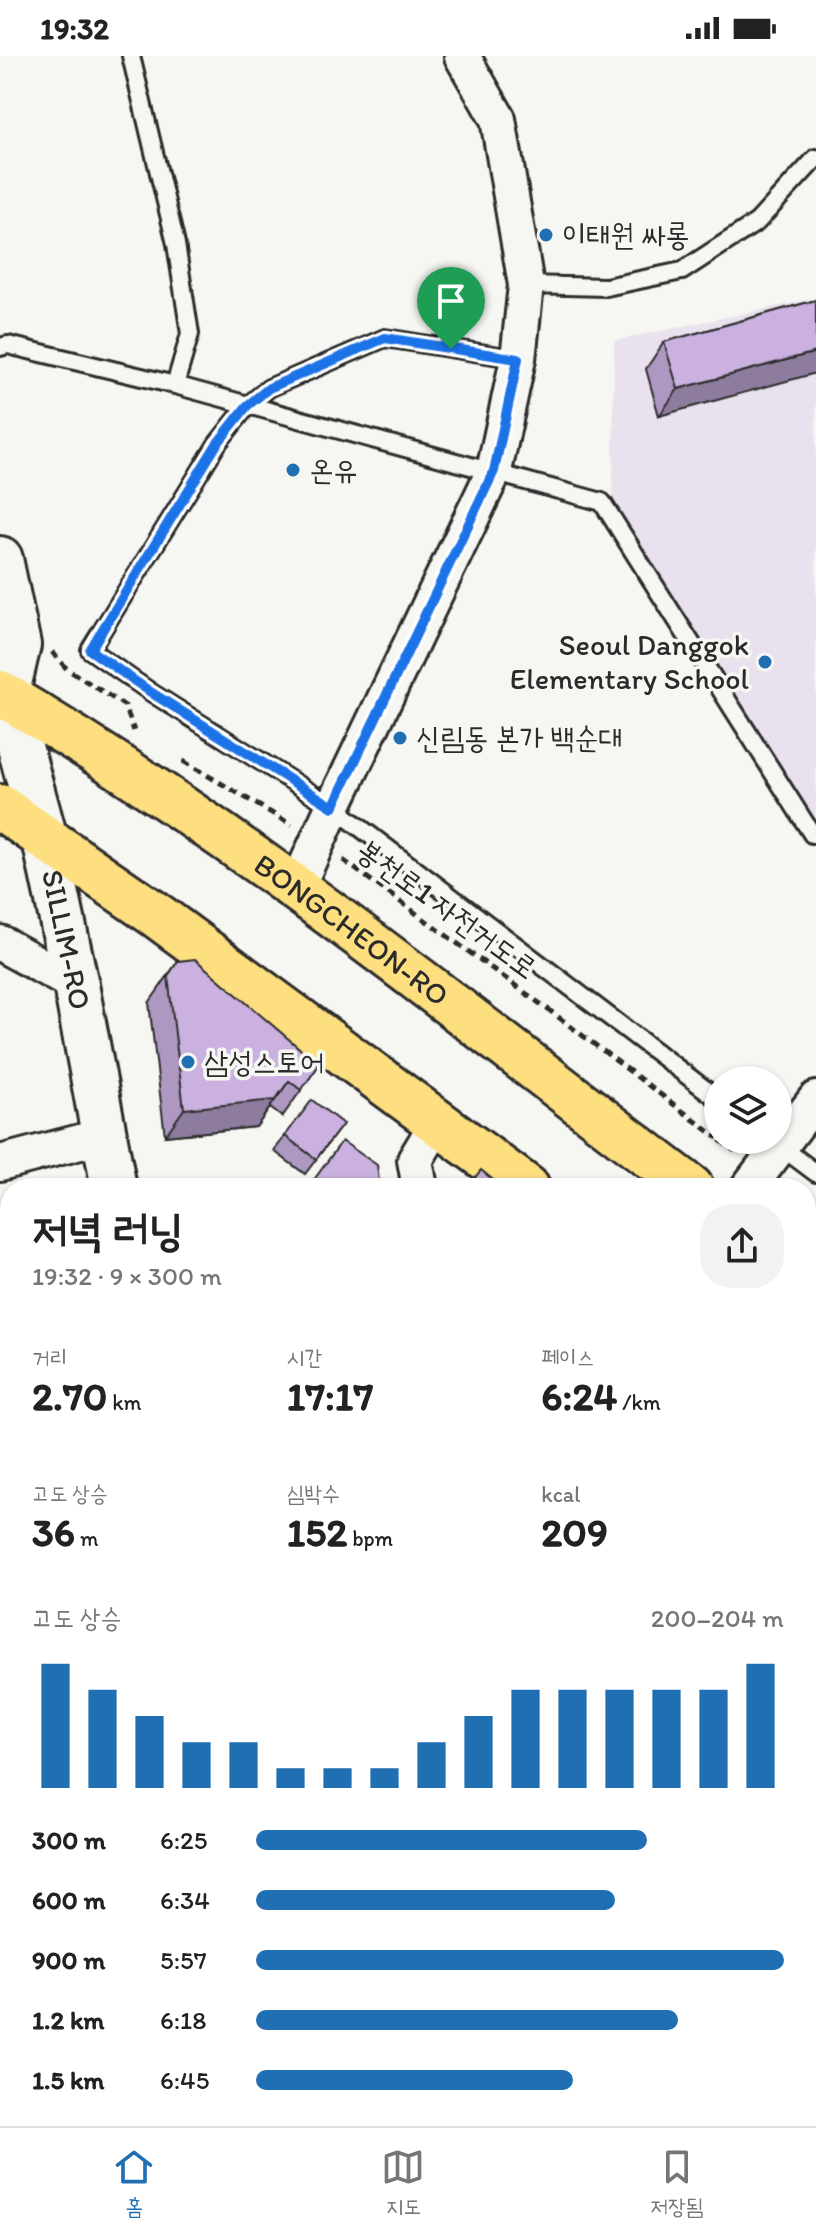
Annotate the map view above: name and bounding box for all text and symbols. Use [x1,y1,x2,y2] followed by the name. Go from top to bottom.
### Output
[40,10,109,47] text: 19:32
[562,216,689,253] place label: 이태원 싸롱
[537,226,555,244] marker: 이태원 싸롱
[417,267,485,349] pin
[429,279,473,323] icon: arrive
[309,451,357,488] place label: 온유
[284,461,302,479] marker: 온유
[510,626,749,697] place label: Seoul Danggok Elementary School
[756,653,774,671] marker: Seoul Danggok Elementary School
[416,719,623,756] place label: 신림동 본가 백순대
[391,729,409,747] marker: 신림동 본가 백순대
[350,831,545,986] street label: 봉천로1 자전거도로
[247,845,456,1014] street label: BONGCHEON-RO
[34,866,99,1013] street label: SILLIM-RO
[204,1043,325,1080] place label: 삼성스토어
[179,1053,197,1071] marker: 삼성스토어
[704,1066,792,1154] map controls
[704,1066,792,1154] button: layers
[32,1203,184,1256] text: 저녁 러닝
[700,1204,784,1288] button: share
[32,1260,222,1292] text: 19:32 · 9 × 300 m
[32,1344,67,1371] text: 거리
[287,1344,322,1371] text: 시간
[541,1344,594,1371] text: 페이스
[32,1372,107,1420] text: 2.70
[287,1372,373,1420] text: 17:17
[541,1372,617,1420] text: 6:24
[107,1389,141,1416] text: km
[617,1389,661,1416] text: /km
[32,1480,108,1507] text: 고도 상승
[287,1480,340,1507] text: 심박수
[541,1481,580,1508] text: kcal
[32,1508,75,1556] text: 36
[287,1508,347,1556] text: 152
[541,1508,608,1556] text: 209
[75,1525,98,1552] text: m
[347,1525,393,1552] text: bpm
[32,1602,122,1634] text: 고도 상승
[651,1602,784,1634] text: 200–204 m
[32,1824,106,1856] text: 300 m
[160,1824,207,1856] text: 6:25
[32,1884,106,1916] text: 600 m
[160,1884,210,1916] text: 6:34
[32,1944,105,1976] text: 900 m
[160,1944,207,1976] text: 5:57
[32,2004,104,2036] text: 1.2 km
[160,2004,206,2036] text: 6:18
[32,2064,104,2096] text: 1.5 km
[160,2064,209,2096] text: 6:45
[112,2145,156,2221] tab: 홈
[381,2145,425,2221] tab: 지도
[650,2145,703,2221] tab: 저장됨

